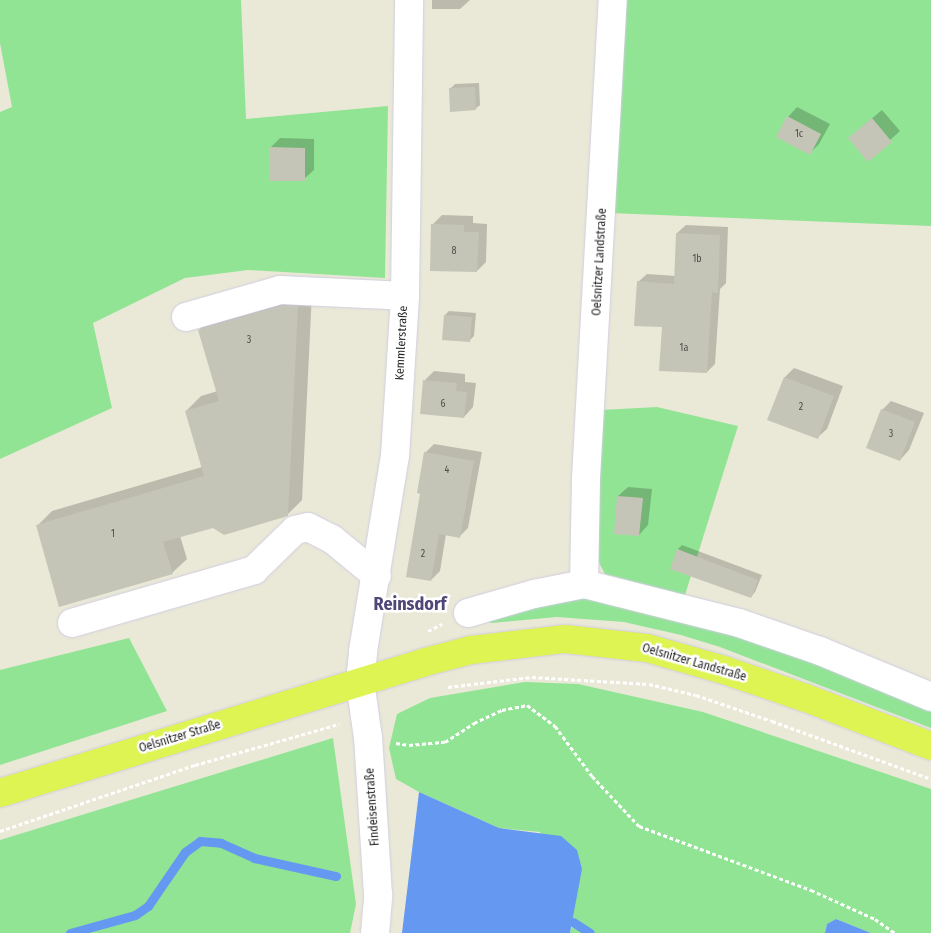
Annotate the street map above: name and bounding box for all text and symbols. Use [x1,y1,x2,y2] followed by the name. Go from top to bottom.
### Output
[795,129,803,141] house number: 1c
[590,208,610,316] street label: Oelsnitzer Landstraße
[452,246,456,258] house number: 8
[692,254,702,266] house number: 1b
[393,305,411,381] street label: Kemmlerstraße
[247,335,251,347] house number: 3
[680,343,688,355] house number: 1a
[441,399,445,411] house number: 6
[799,402,803,414] house number: 2
[889,429,893,441] house number: 3
[445,465,449,477] house number: 4
[111,529,115,541] house number: 1
[421,549,425,561] house number: 2
[374,593,446,615] district label: Reinsdorf
[640,641,748,685] street label: Oelsnitzer Landstraße
[137,718,223,756] street label: Oelsnitzer Straße
[363,768,383,846] street label: Findeisenstraße

